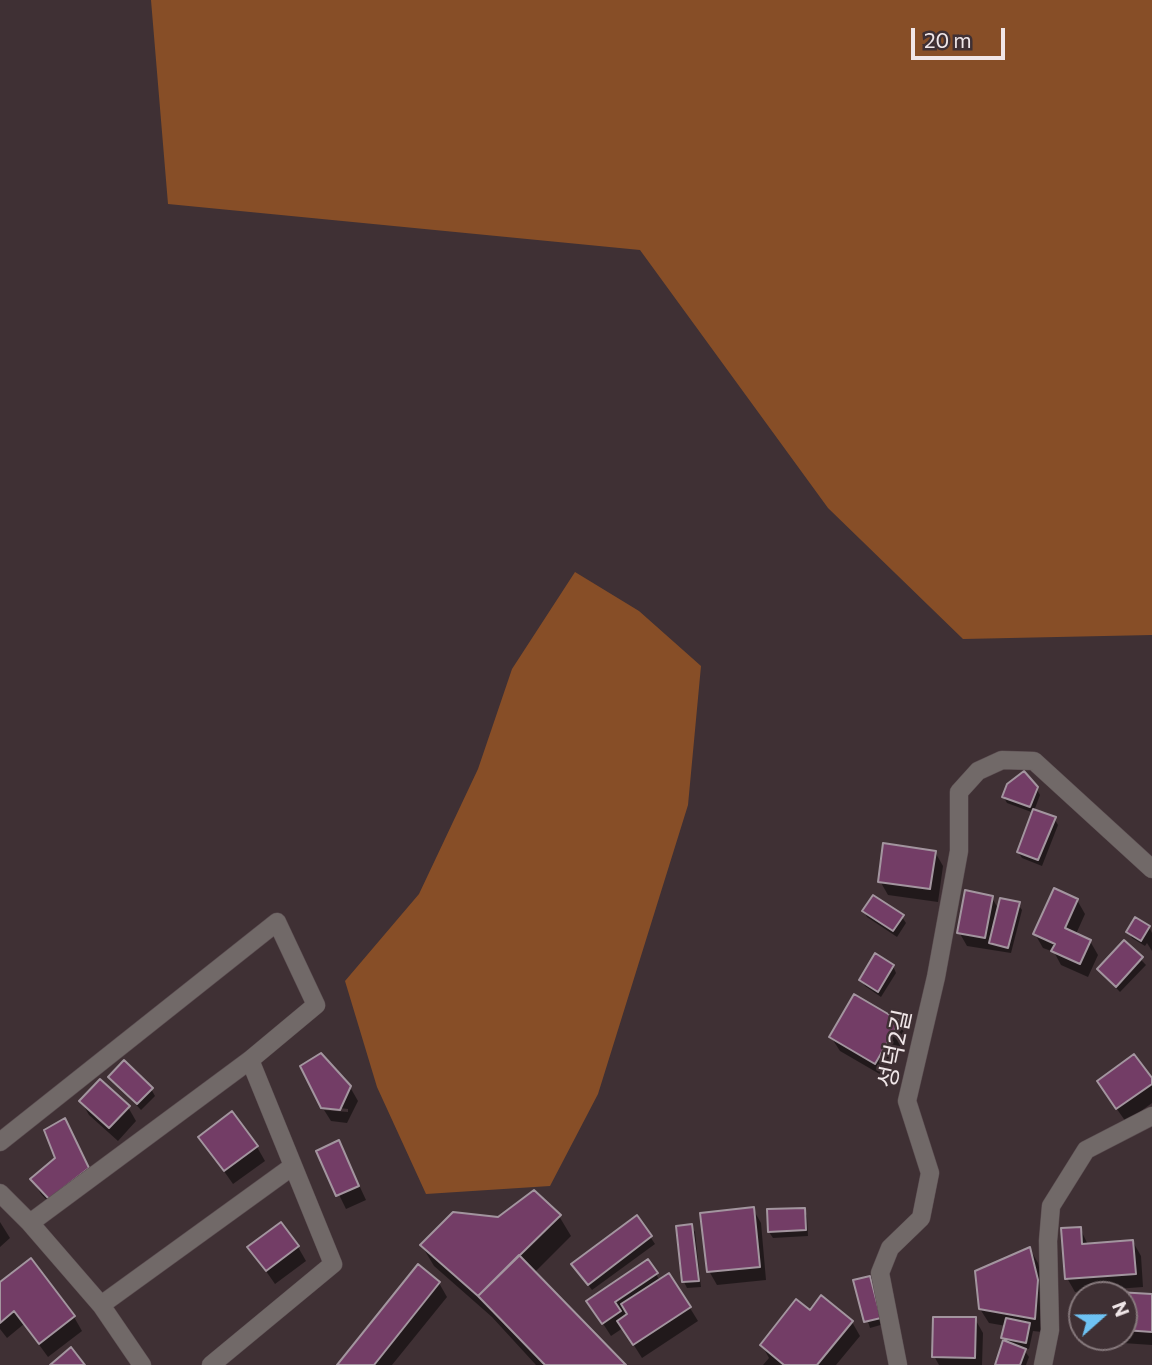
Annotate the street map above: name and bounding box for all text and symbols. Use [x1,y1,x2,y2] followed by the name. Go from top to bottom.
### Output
[914,14,1009,58] scale bar
[924,27,972,52] text: 20 m
[873,1007,917,1091] street label: 성덕2길
[1068,1281,1138,1351] north arrow
[1108,1298,1134,1320] text: N

